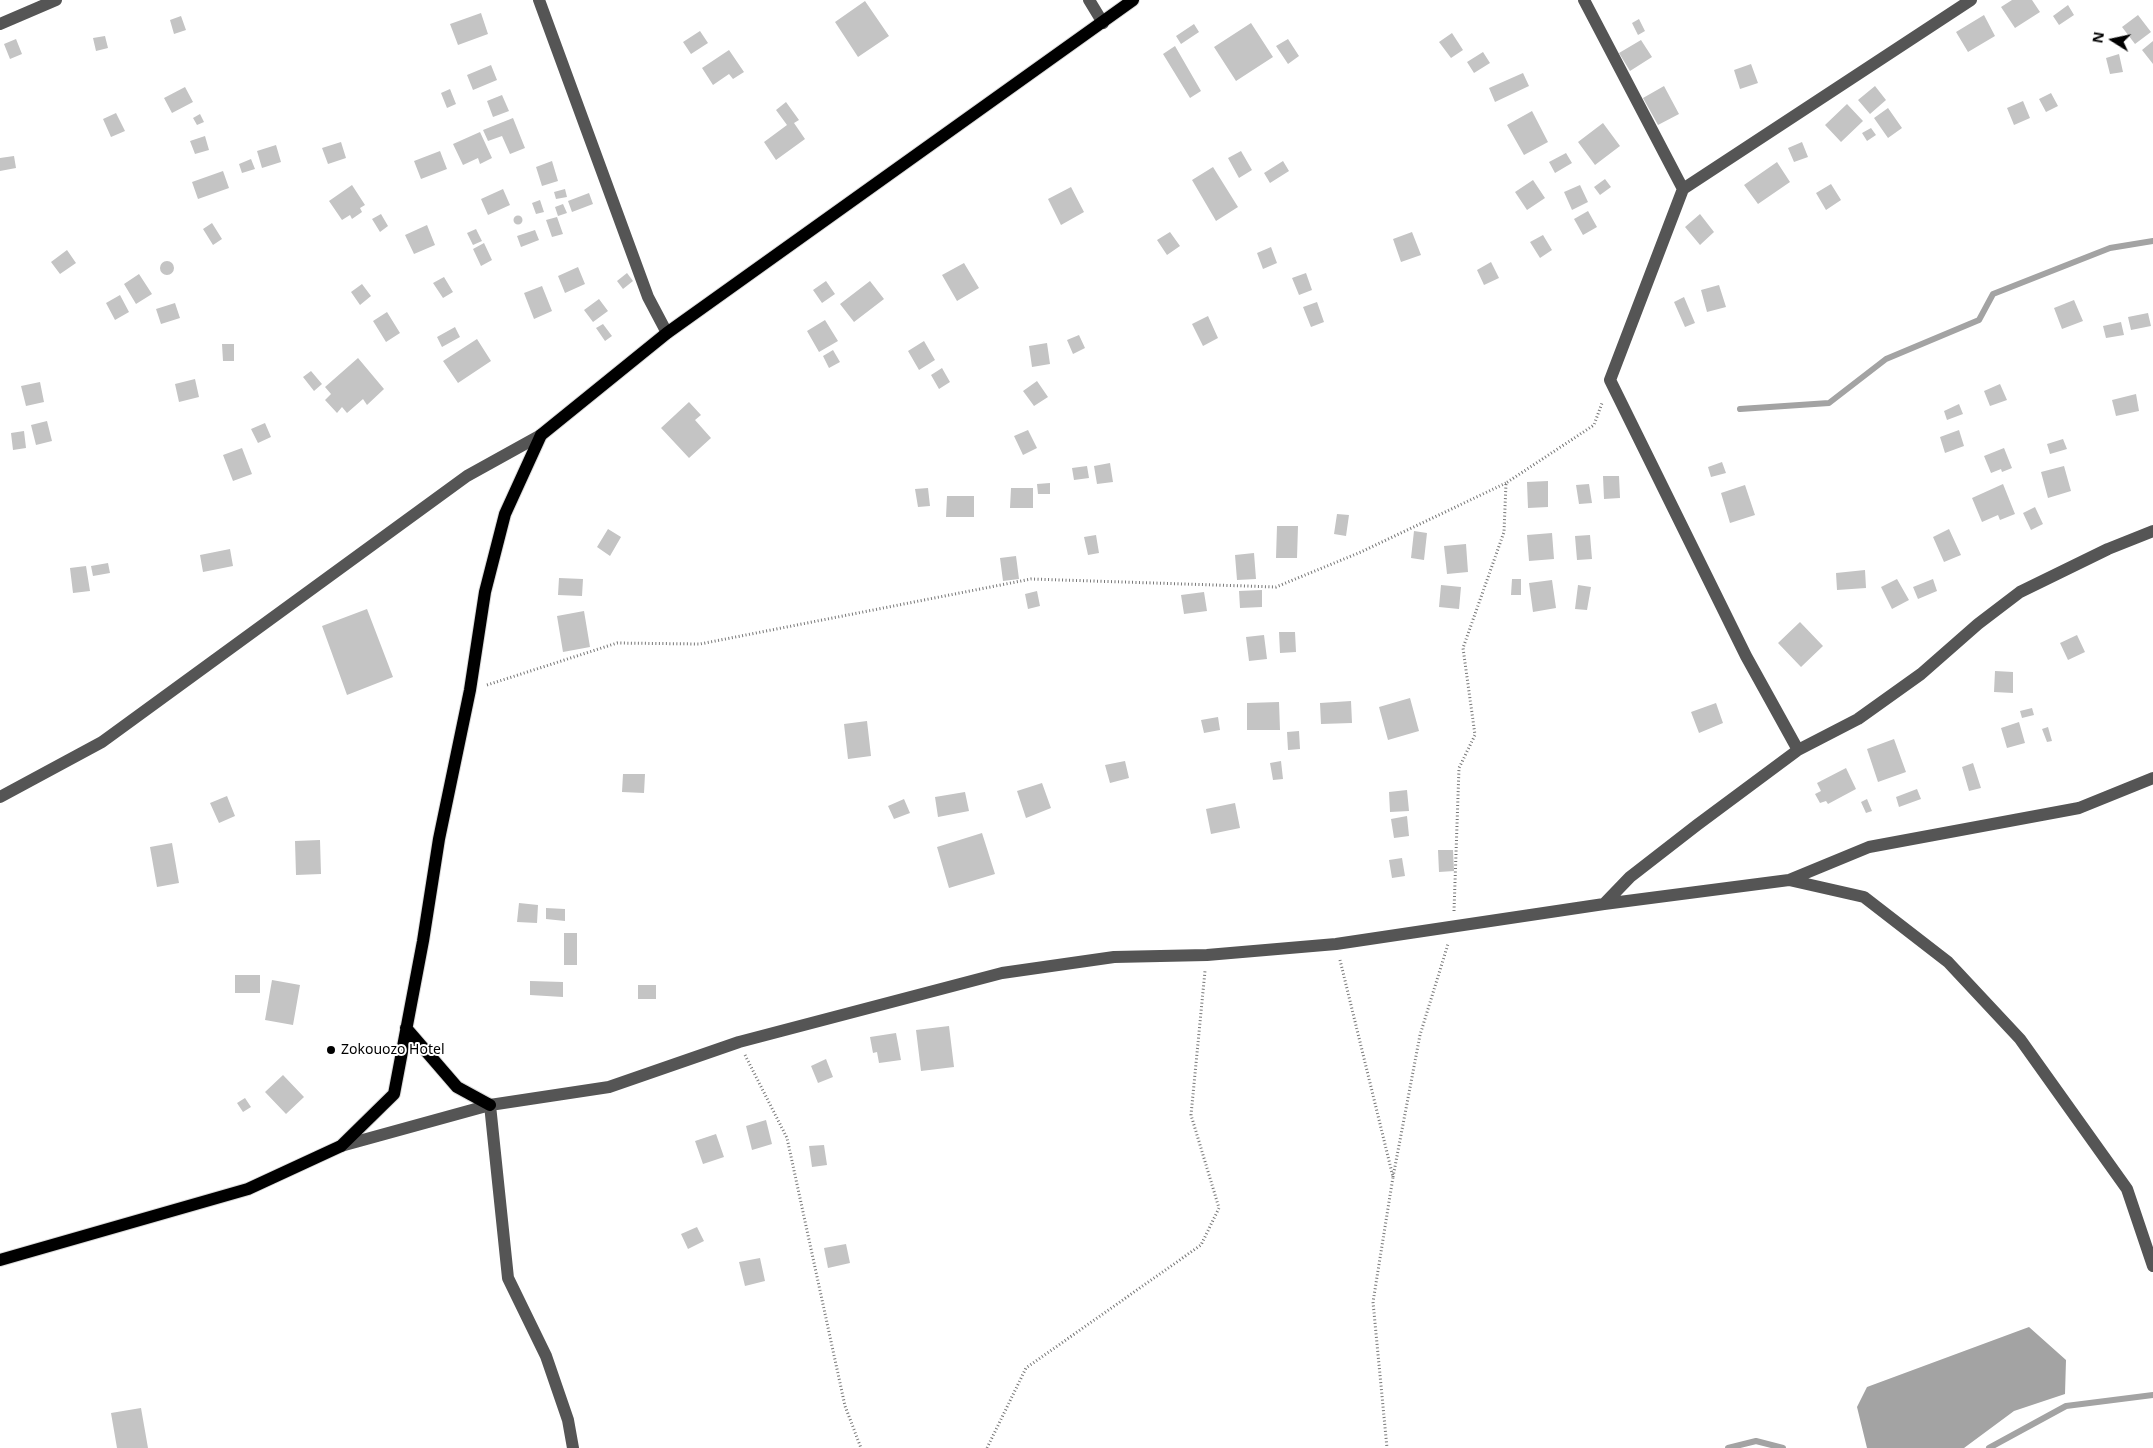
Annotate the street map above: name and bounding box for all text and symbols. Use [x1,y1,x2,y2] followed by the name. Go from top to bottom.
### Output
[2088,15,2138,65] north arrow
[2087,30,2108,45] text: N
[341,1042,445,1058] place label: Zokouozo Hotel
[325,1044,337,1056] marker: Zokouozo Hotel

